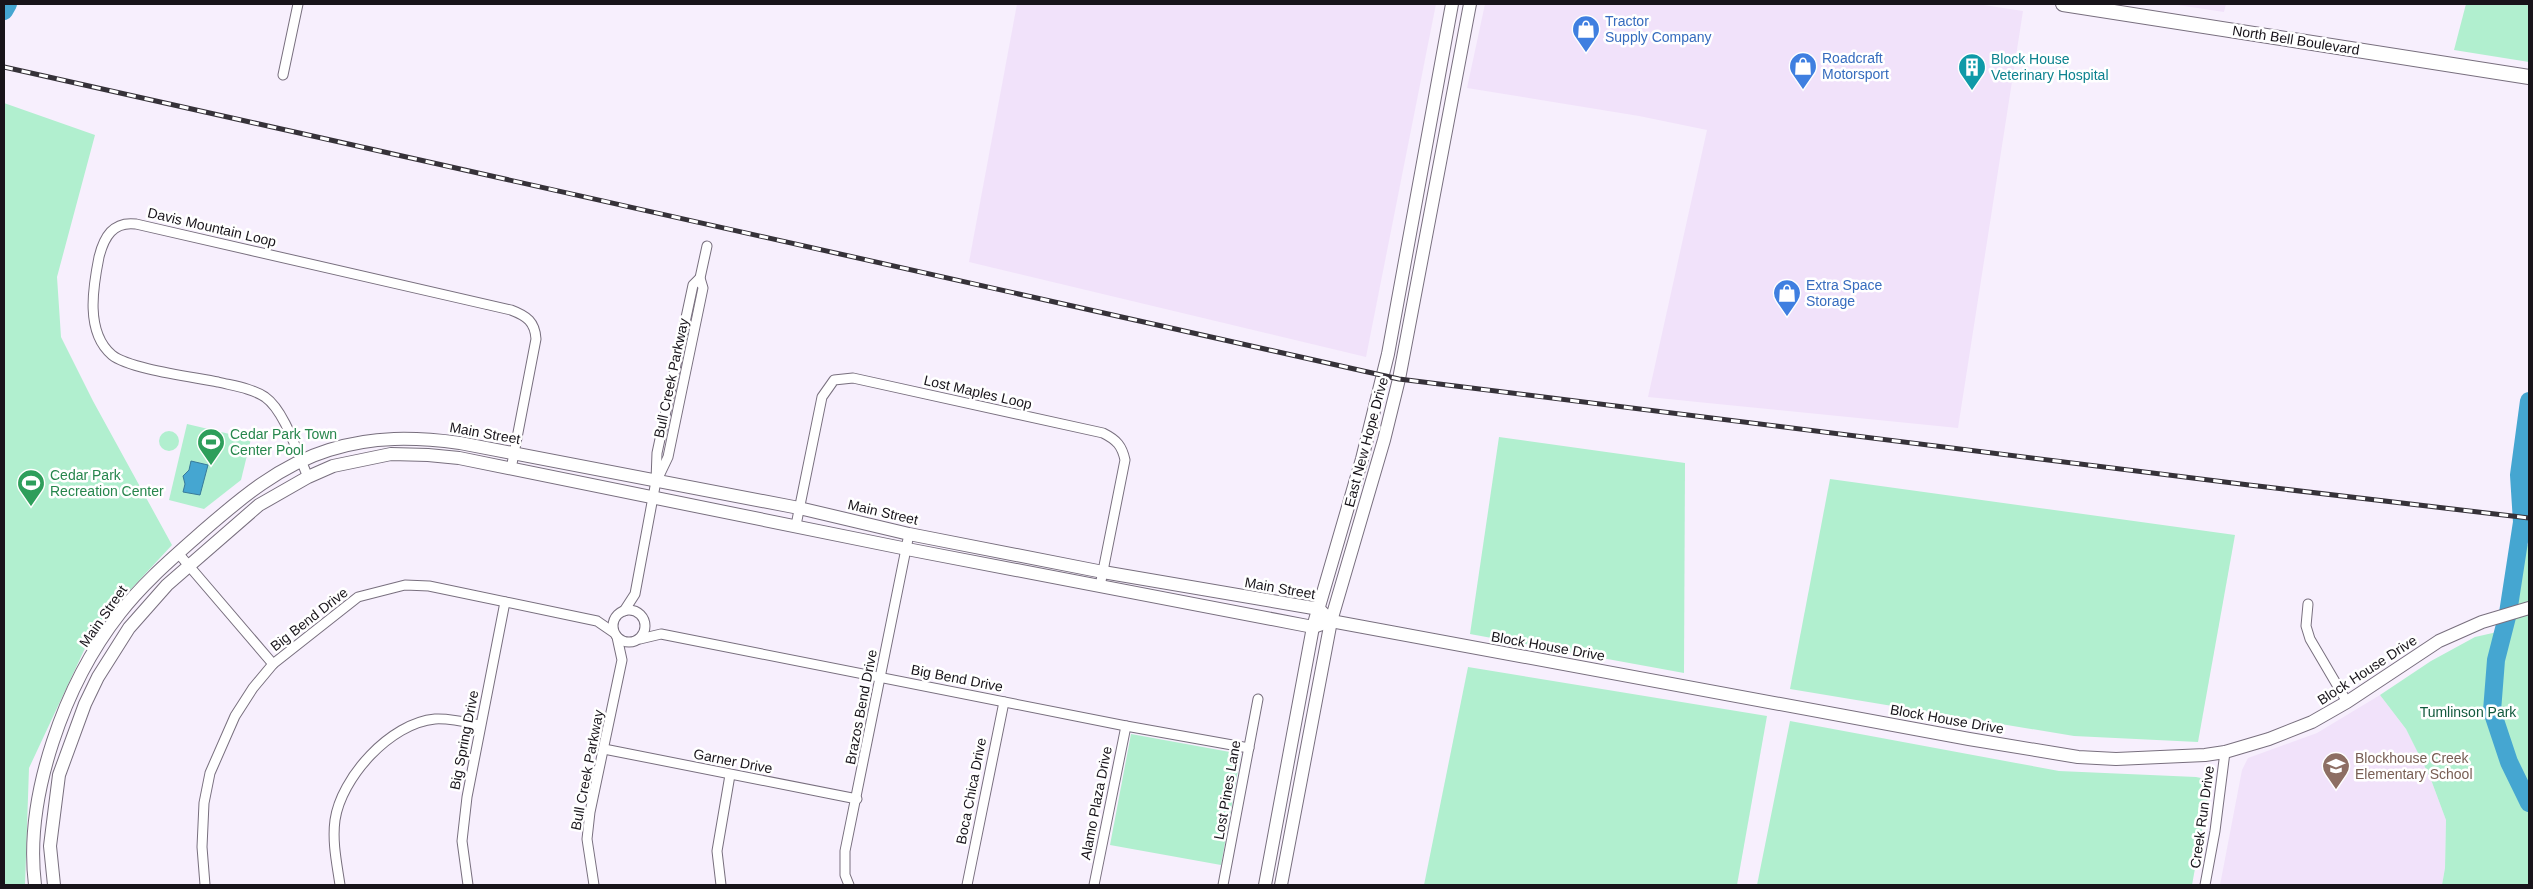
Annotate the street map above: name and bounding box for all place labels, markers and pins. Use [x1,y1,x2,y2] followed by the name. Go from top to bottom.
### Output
[1605,13,1712,45] place label: Tractor Supply Company
[1571,14,1601,53] shop icon: Tractor Supply Company
[1822,50,1889,82] place label: Roadcraft Motorsport
[1788,51,1818,90] shop icon: Roadcraft Motorsport
[1991,51,2109,83] place label: Block House Veterinary Hospital
[1957,52,1987,91] building icon: Block House Veterinary Hospital
[1806,277,1882,309] place label: Extra Space Storage
[1772,278,1802,317] shop icon: Extra Space Storage
[230,426,337,458] place label: Cedar Park Town Center Pool
[196,427,226,466] sports icon: Cedar Park Town Center Pool
[50,467,164,499] place label: Cedar Park Recreation Center
[16,468,46,507] sports icon: Cedar Park Recreation Center
[2355,750,2473,782] place label: Blockhouse Creek Elementary School
[2321,751,2351,790] school or university icon: Blockhouse Creek Elementary School

